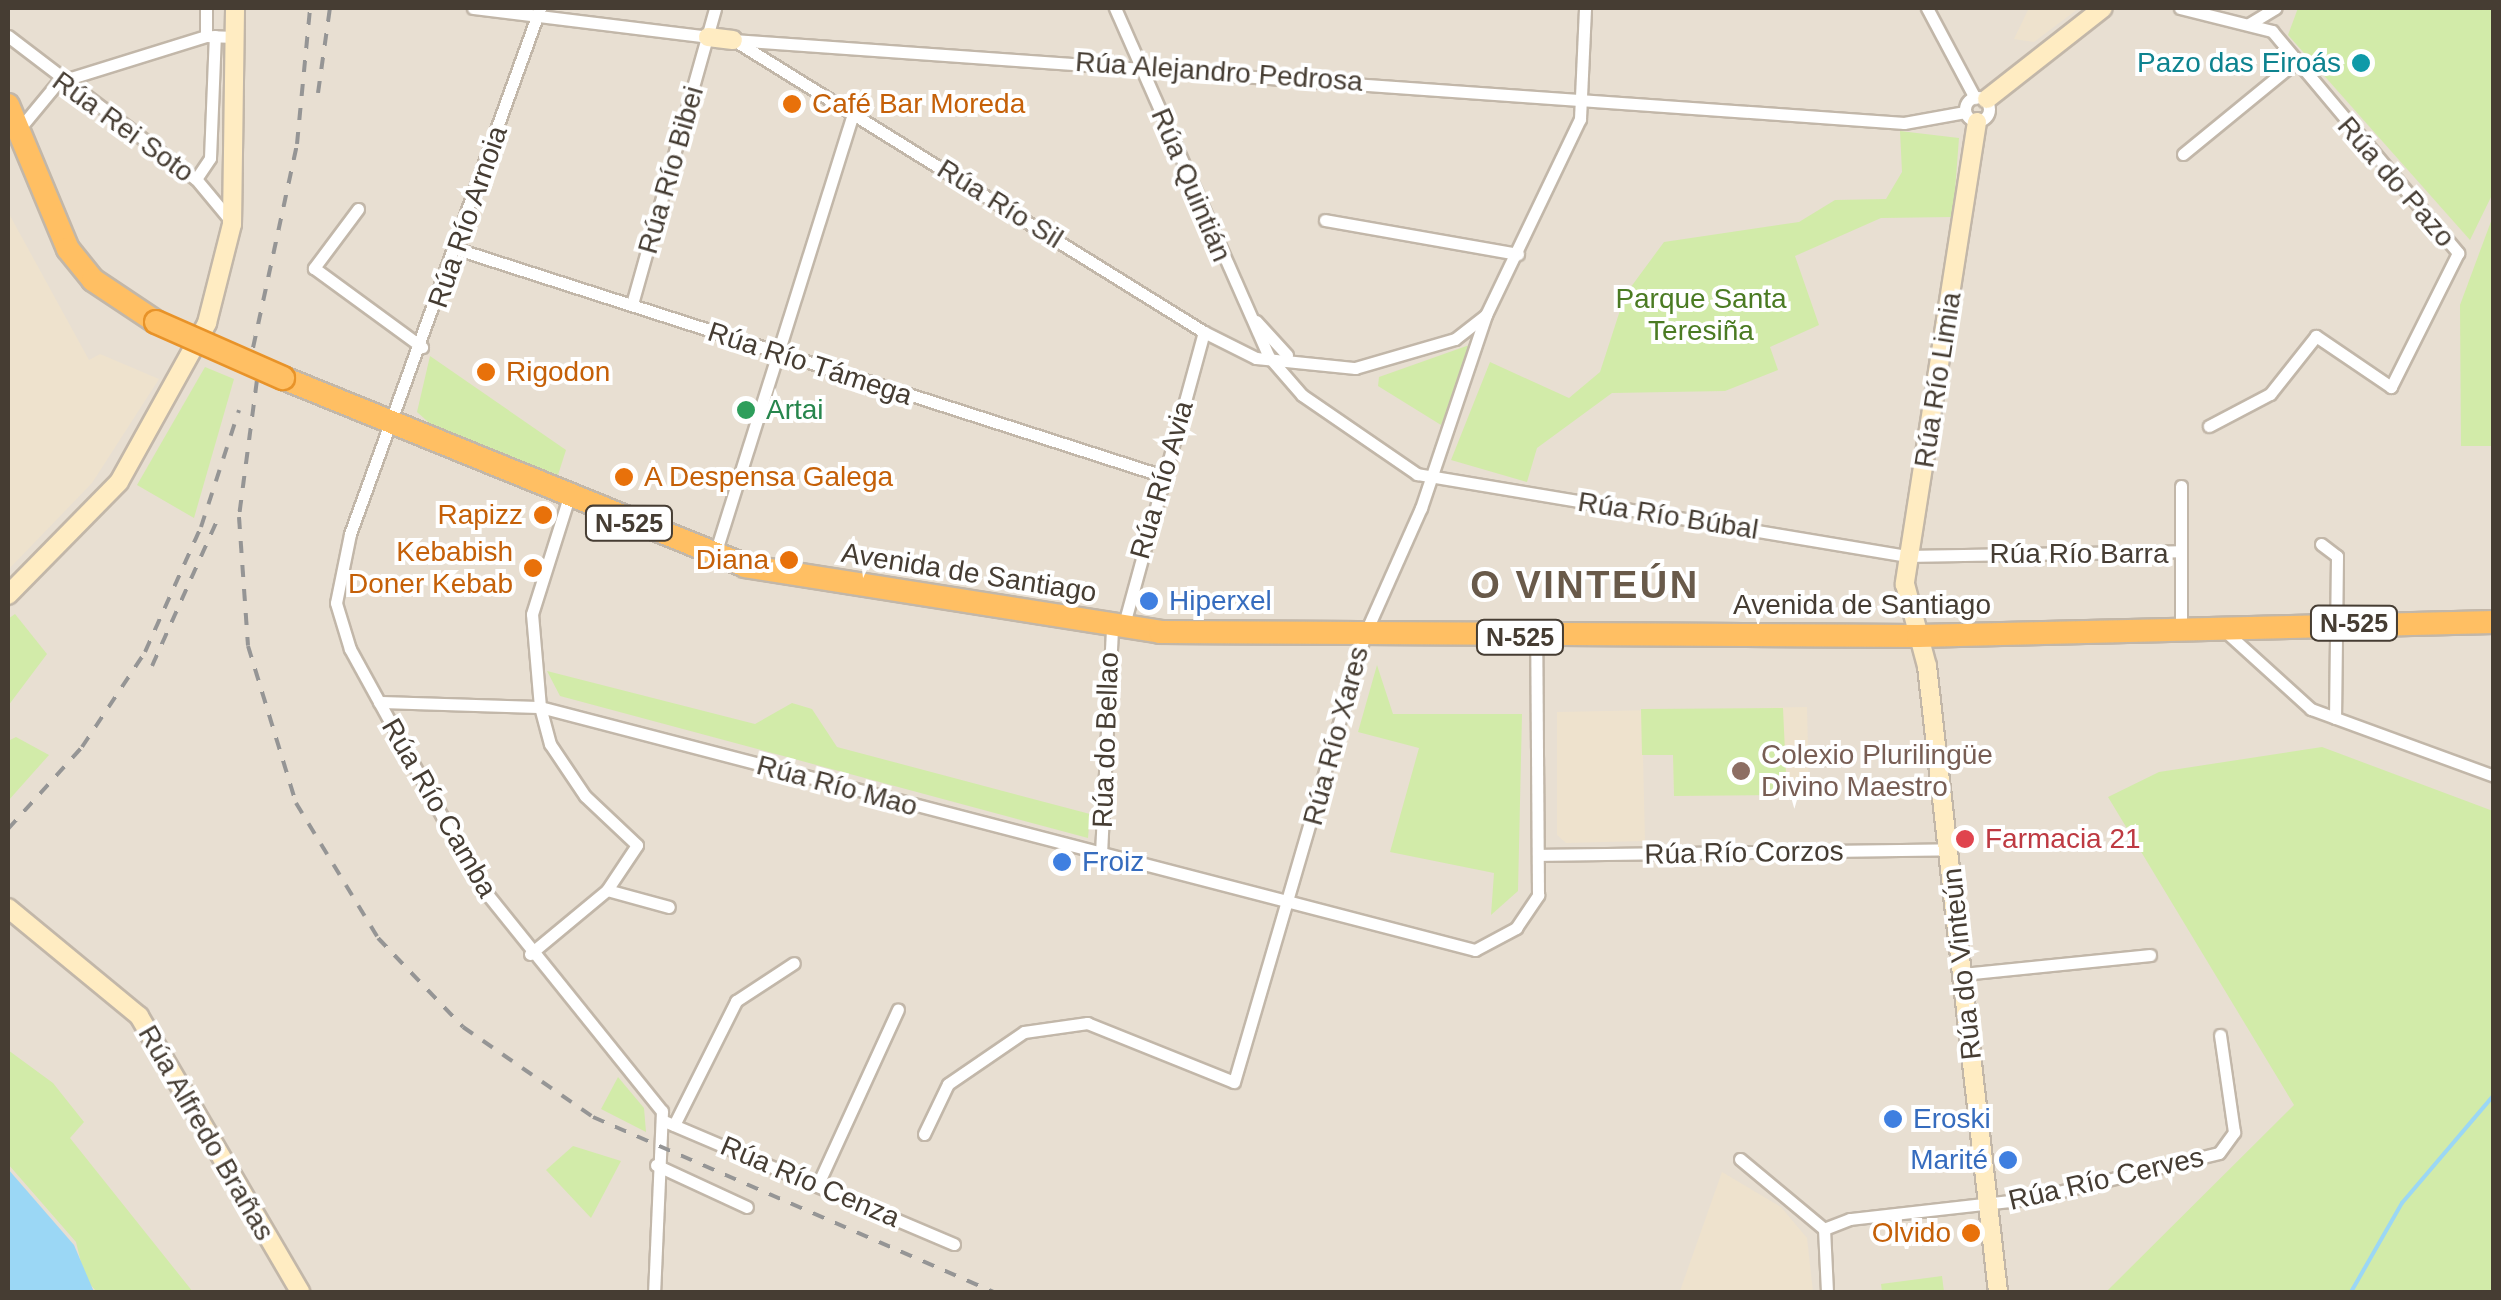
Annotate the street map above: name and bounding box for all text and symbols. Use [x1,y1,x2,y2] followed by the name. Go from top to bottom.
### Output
[1073,45,1365,99] street label: Rúa Alejandro Pedrosa
[2137,46,2341,80] place label: Pazo das Eiroás
[2350,52,2372,74] marker: Pazo das Eiroás
[46,64,200,190] street label: Rúa Rei Soto
[631,82,711,258] street label: Rúa Río Bibei
[812,87,1025,121] place label: Café Bar Moreda
[781,93,803,115] marker: Café Bar Moreda
[1144,103,1238,267] street label: Rúa Quintián
[2330,110,2462,254] street label: Rúa do Pazo
[421,121,515,313] street label: Rúa Río Arnoia
[931,152,1069,256] street label: Rúa Río Sil
[1615,282,1787,348] park label: Parque Santa Teresiña
[1908,290,1968,470] street label: Rúa Río Limia
[703,315,917,413] street label: Rúa Río Támega
[506,355,610,389] place label: Rigodon
[475,361,497,383] marker: Rigodon
[766,393,824,427] place label: Artai
[1123,396,1201,564] street label: Rúa Río Avia
[735,399,757,421] marker: Artai
[644,460,895,494] place label: A Despensa Galega
[613,466,635,488] marker: A Despensa Galega
[1575,485,1761,547] street label: Rúa Río Búbal
[437,498,523,532] place label: Rapizz
[584,503,674,543] road number: N-525
[532,504,554,526] marker: Rapizz
[348,535,513,601] place label: Kebabish Doner Kebab
[839,536,1099,610] street label: Avenida de Santiago
[1990,537,2168,571] street label: Rúa Río Barra
[696,543,769,577] place label: Diana
[778,549,800,571] marker: Diana
[522,557,544,579] marker: Kebabish Doner Kebab
[1470,563,1700,609] district label: O VINTEÚN
[1169,584,1272,618] place label: Hiperxel
[1733,588,1991,622] street label: Avenida de Santiago
[1138,590,1160,612] marker: Hiperxel
[2309,603,2399,643] road number: N-525
[1475,617,1565,657] road number: N-525
[1296,643,1376,829] street label: Rúa Río Xares
[1086,652,1126,828] street label: Rúa do Bellao
[374,713,504,903] street label: Rúa Río Camba
[1761,738,1993,804] place label: Colexio Plurilingüe Divino Maestro
[753,748,921,824] street label: Rúa Río Mao
[1730,760,1752,782] marker: Colexio Plurilingüe Divino Maestro
[1985,822,2141,856] place label: Farmacia 21
[1954,828,1976,850] marker: Farmacia 21
[1644,834,1844,872] street label: Rúa Río Corzos
[1082,845,1144,879] place label: Froiz
[1051,851,1073,873] marker: Froiz
[1935,867,1989,1061] street label: Rúa do Vinteún
[130,1019,282,1247] street label: Rúa Alfredo Brañas
[1913,1102,1991,1136] place label: Eroski
[1882,1108,1904,1130] marker: Eroski
[715,1129,905,1235] street label: Rúa Río Cenza
[2005,1140,2207,1218] street label: Rúa Río Cerves
[1910,1143,1988,1177] place label: Marité
[1997,1149,2019,1171] marker: Marité
[1872,1216,1951,1250] place label: Olvido
[1960,1222,1982,1244] marker: Olvido

